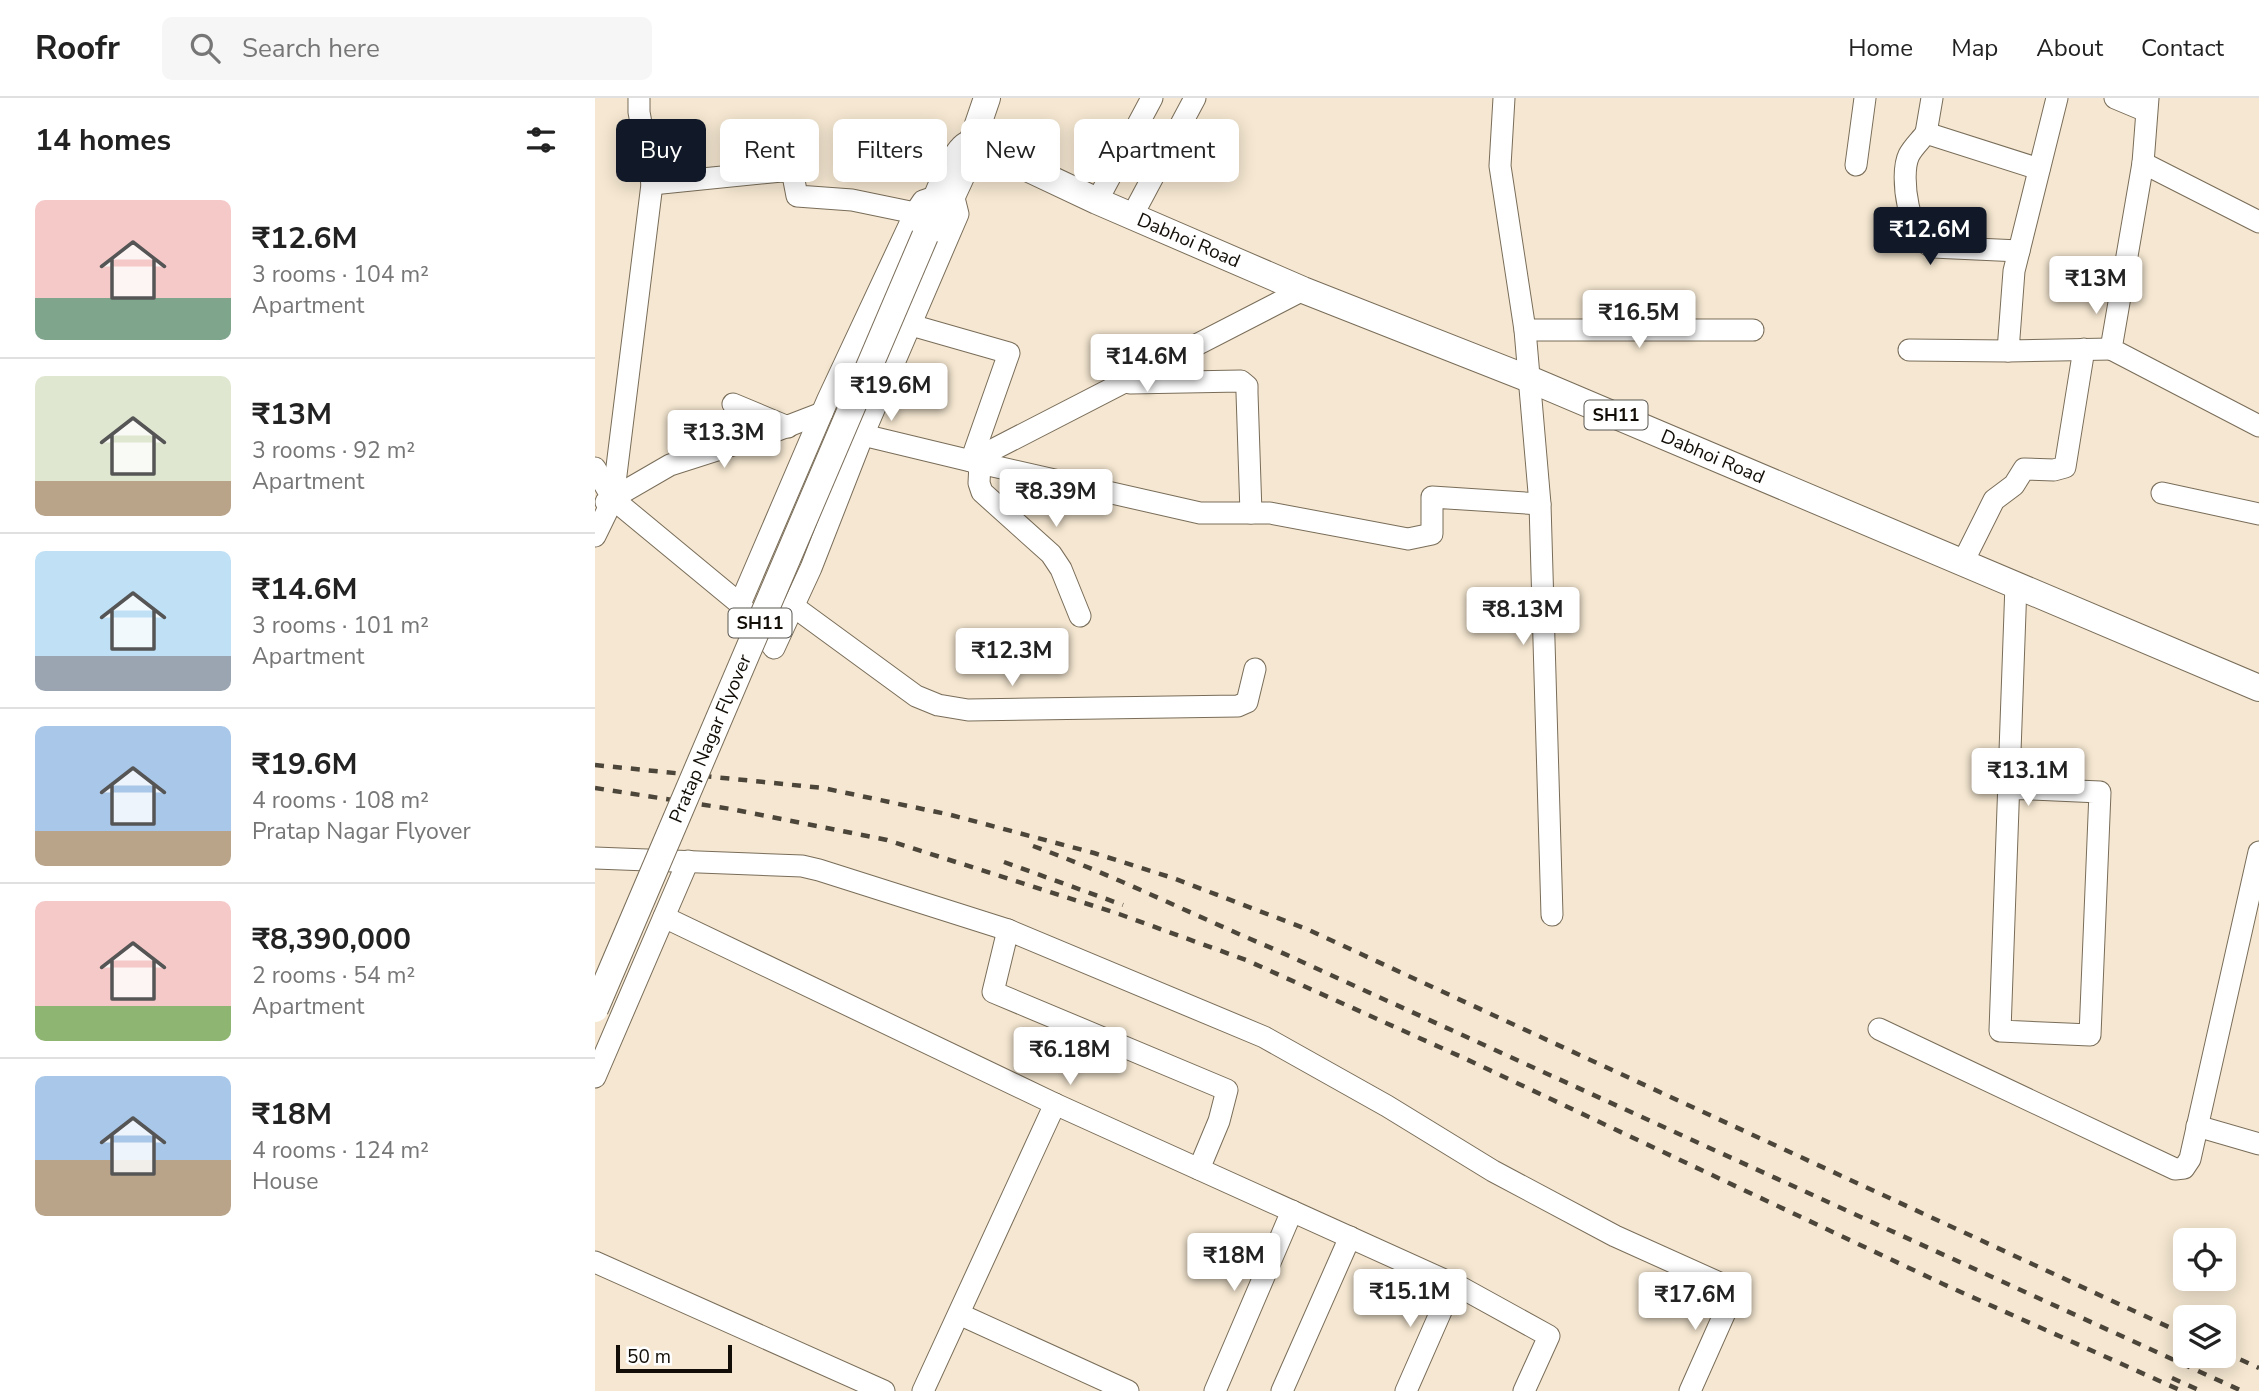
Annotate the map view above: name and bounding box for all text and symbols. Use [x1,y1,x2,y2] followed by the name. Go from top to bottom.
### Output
[162,17,652,80] search box
[35,26,120,71] text: Roofr
[186,29,224,67] icon: search
[242,31,380,66] text: Search here
[1848,32,1913,64] text: Home
[1951,32,1998,64] text: Map
[2036,32,2103,64] text: About
[2141,32,2224,64] text: Contact
[616,119,706,182] chip: Buy
[720,119,819,182] chip: Rent
[833,119,947,182] chip: Filters
[961,119,1060,182] chip: New
[1074,119,1239,182] chip: Apartment
[35,120,171,161] text: 14 homes
[522,121,560,159] icon: filters
[1133,207,1244,274] street label: Dabhoi Road
[1873,208,1987,267] pin: ₹12.6M
[1890,214,1970,245] text: ₹12.6M
[252,218,357,259] text: ₹12.6M
[91,228,175,312] icon: home
[2055,256,2137,316] pin: ₹13M
[252,259,429,290] text: 3 rooms · 104 m²
[2065,263,2127,294] text: ₹13M
[252,290,364,321] text: Apartment
[1582,290,1696,350] pin: ₹16.5M
[1599,297,1679,328] text: ₹16.5M
[1090,334,1204,394] pin: ₹14.6M
[1107,341,1187,372] text: ₹14.6M
[834,364,948,423] pin: ₹19.6M
[851,370,931,401] text: ₹19.6M
[252,394,332,435] text: ₹13M
[1585,400,1647,430] road number: SH11
[91,404,175,488] icon: home
[667,410,781,470] pin: ₹13.3M
[684,417,764,448] text: ₹13.3M
[1657,423,1769,490] street label: Dabhoi Road
[252,435,415,466] text: 3 rooms · 92 m²
[252,466,364,497] text: Apartment
[999,470,1113,529] pin: ₹8.39M
[1016,476,1096,507] text: ₹8.39M
[252,569,357,610] text: ₹14.6M
[91,579,175,663] icon: home
[1466,588,1580,647] pin: ₹8.13M
[1483,594,1563,625] text: ₹8.13M
[729,608,791,638] road number: SH11
[252,610,429,641] text: 3 rooms · 101 m²
[955,628,1069,688] pin: ₹12.3M
[972,635,1052,666] text: ₹12.3M
[252,641,364,672] text: Apartment
[663,650,758,827] street label: Pratap Nagar Flyover
[252,744,357,785] text: ₹19.6M
[1971,748,2085,808] pin: ₹13.1M
[91,754,175,838] icon: home
[1988,755,2068,786] text: ₹13.1M
[252,785,429,816] text: 4 rooms · 108 m²
[252,816,471,847] text: Pratap Nagar Flyover
[252,919,411,960] text: ₹8,390,000
[91,929,175,1013] icon: home
[252,960,415,991] text: 2 rooms · 54 m²
[252,991,364,1022] text: Apartment
[1013,1028,1127,1087] pin: ₹6.18M
[1030,1034,1110,1065] text: ₹6.18M
[252,1094,332,1135] text: ₹18M
[91,1104,175,1188] icon: home
[252,1135,429,1166] text: 4 rooms · 124 m²
[252,1166,319,1197] text: House
[2173,1228,2236,1368] map controls
[2173,1228,2236,1291] button: locate
[1193,1234,1275,1293] pin: ₹18M
[1203,1240,1265,1271] text: ₹18M
[1353,1270,1467,1329] pin: ₹15.1M
[1638,1272,1752,1332] pin: ₹17.6M
[1370,1276,1450,1307] text: ₹15.1M
[1655,1279,1735,1310] text: ₹17.6M
[2173,1305,2236,1368] button: layers
[616,1342,731,1374] scale bar
[627,1344,671,1370] text: 50 m

